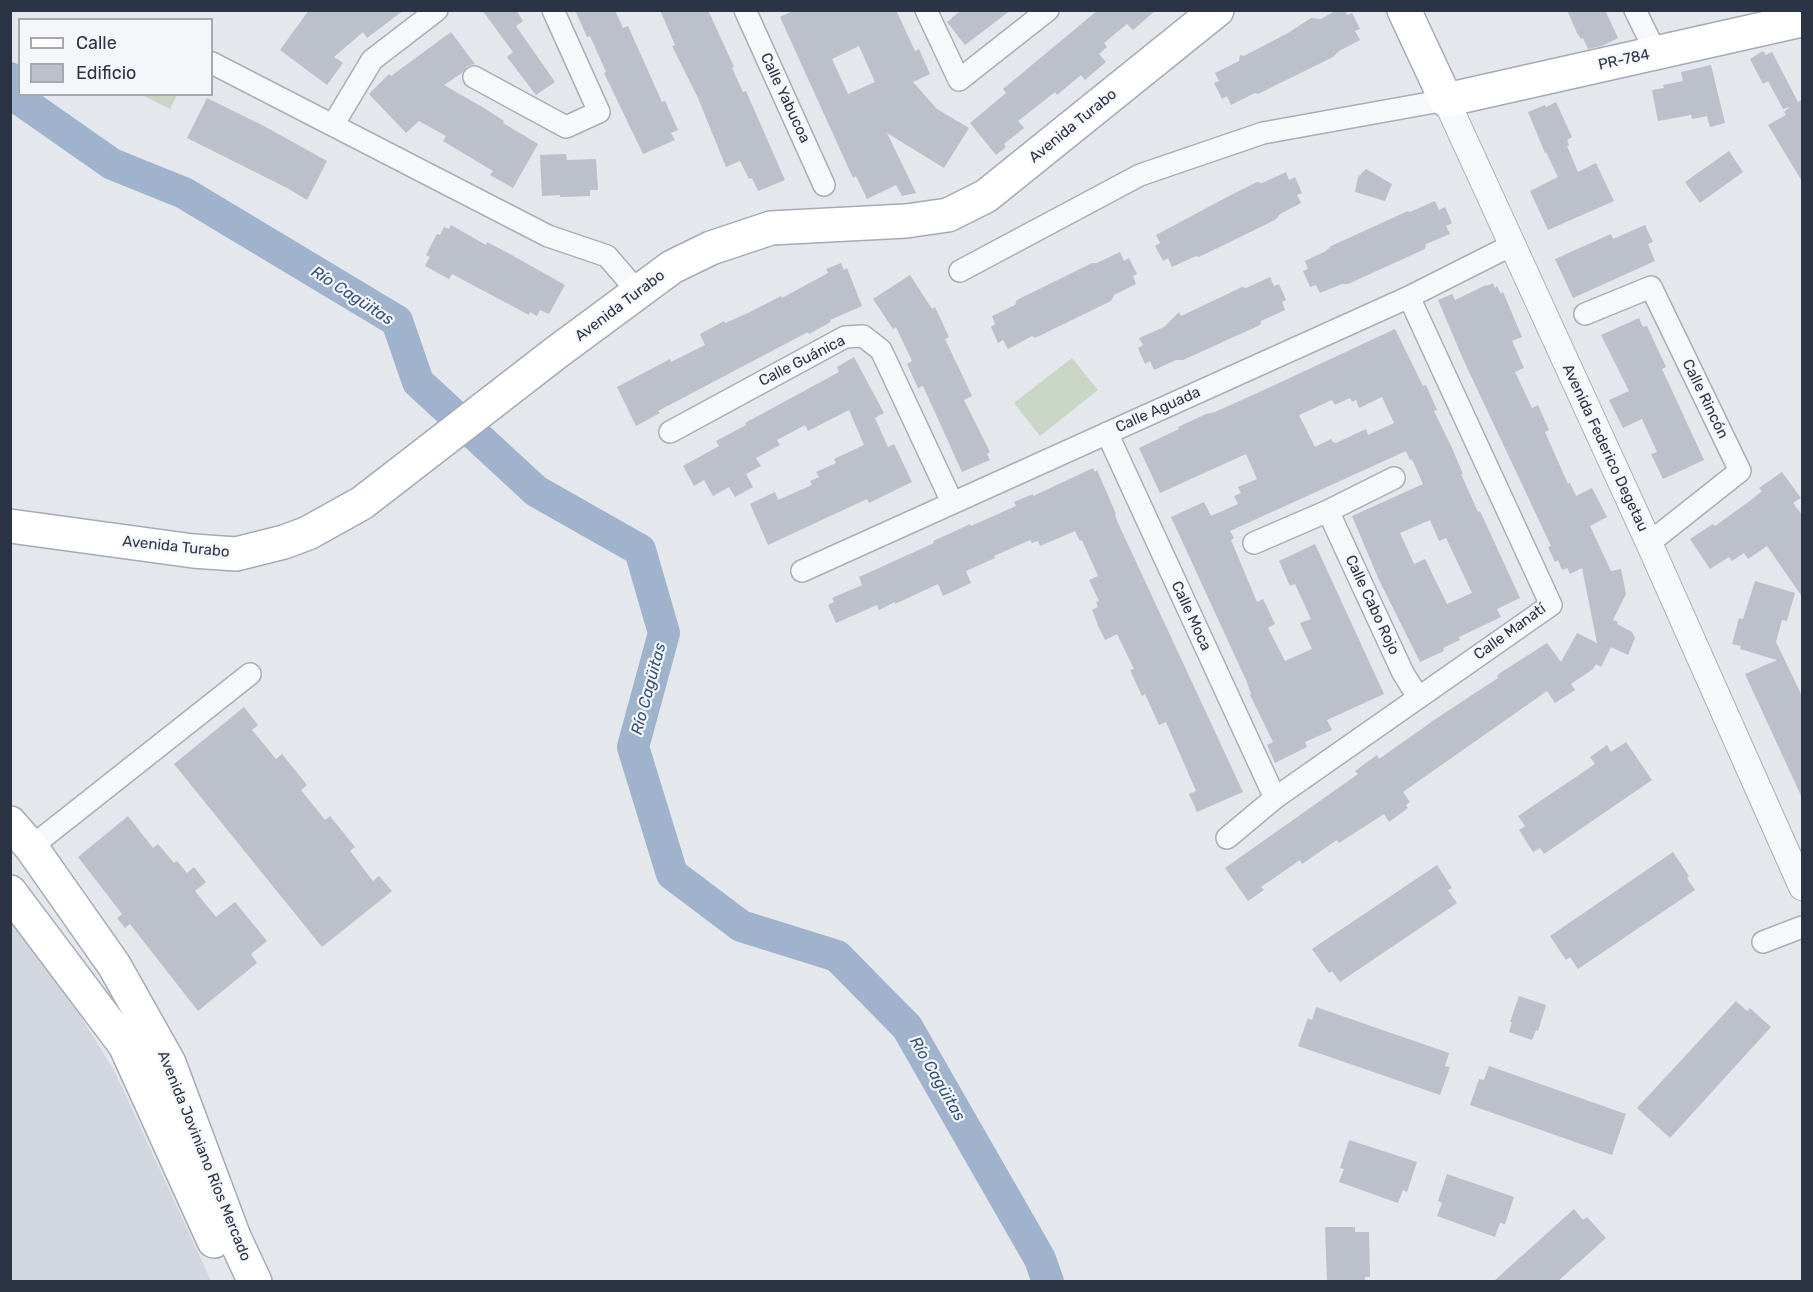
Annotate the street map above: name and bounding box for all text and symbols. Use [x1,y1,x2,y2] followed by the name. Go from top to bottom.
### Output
[18,18,213,96] legend
[76,32,117,54] text: Calle
[1597,46,1651,74] street label: PR-784
[756,50,814,146] street label: Calle Yabucoa
[76,62,136,84] text: Edificio
[1026,85,1120,167] street label: Avenida Turabo
[307,262,397,330] water label: Río Cagüitas
[572,266,668,346] street label: Avenida Turabo
[756,332,848,390] street label: Calle Guánica
[1678,356,1732,442] street label: Calle Rincón
[1558,361,1652,535] street label: Avenida Federico Degetau
[1113,383,1203,437] street label: Calle Aguada
[122,532,230,562] street label: Avenida Turabo
[1341,552,1403,658] street label: Calle Cabo Rojo
[1167,578,1215,654] street label: Calle Moca
[1470,600,1550,664] street label: Calle Manatí
[628,641,670,737] water label: Río Cagüitas
[905,1033,969,1125] water label: Río Cagüitas
[153,1048,255,1264] street label: Avenida Joviniano Ríos Mercado

